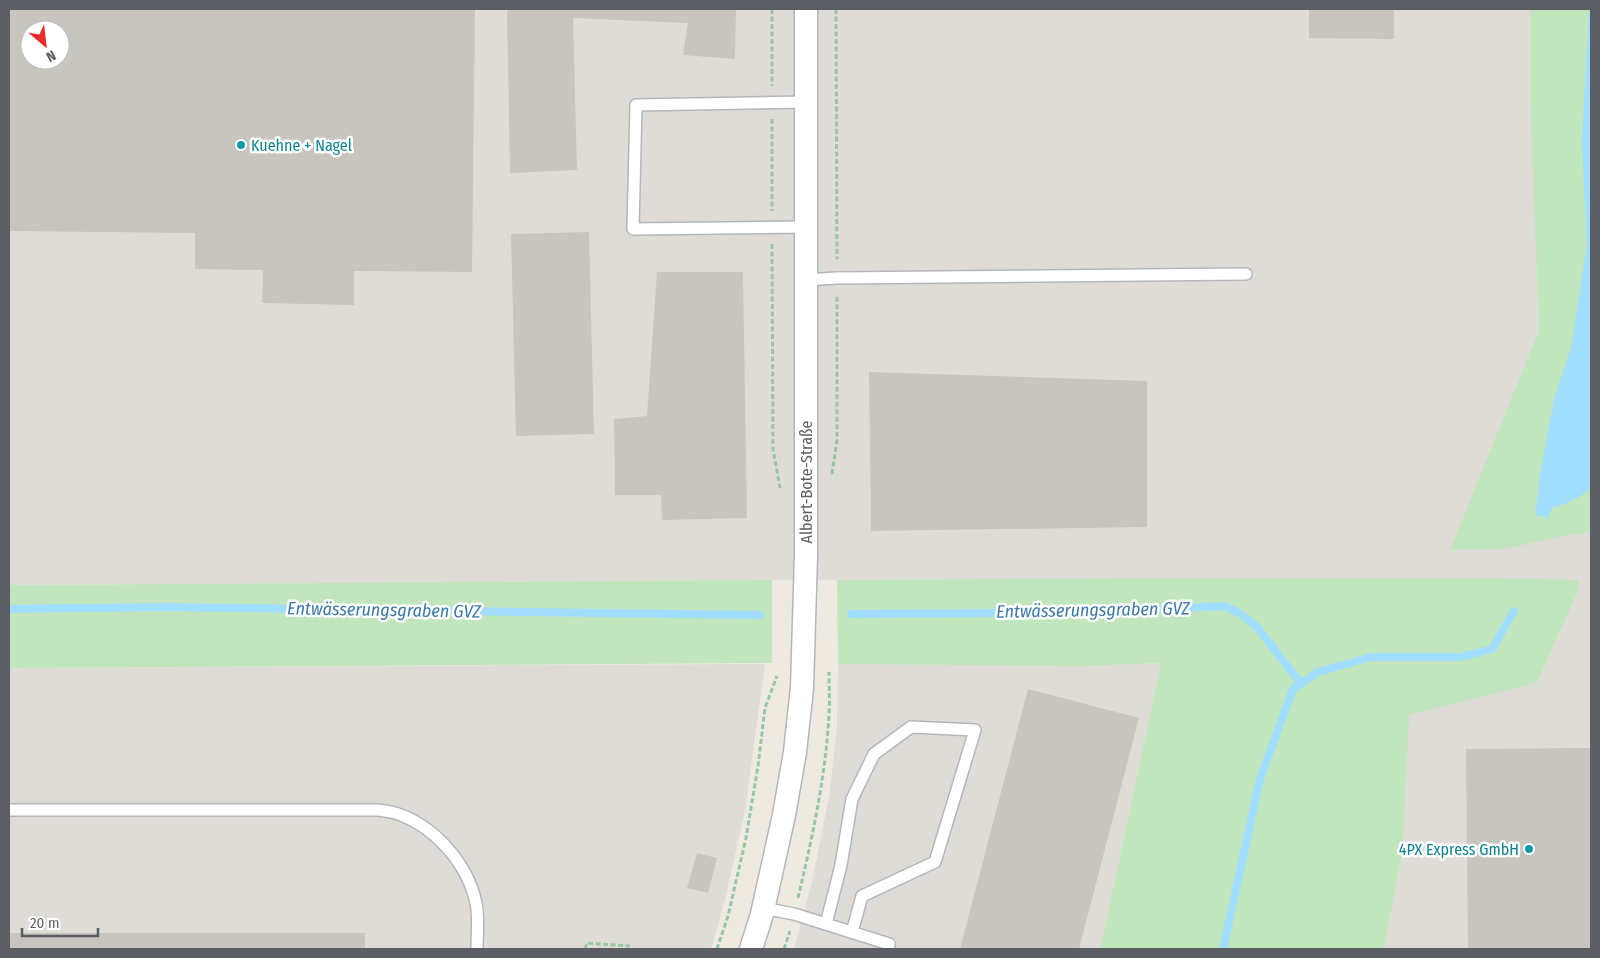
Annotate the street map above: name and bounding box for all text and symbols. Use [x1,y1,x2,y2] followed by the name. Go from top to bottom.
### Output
[20,20,70,70] north arrow
[43,47,59,66] text: N
[251,136,352,155] place label: Kuehne + Nagel
[235,139,247,151] marker: Kuehne + Nagel
[797,420,816,544] street label: Albert-Bote-Straße
[287,597,482,623] water label: Entwässerungsgraben GVZ
[996,597,1191,623] water label: Entwässerungsgraben GVZ
[1399,840,1519,859] place label: 4PX Express GmbH
[1523,843,1535,855] marker: 4PX Express GmbH
[22,906,99,938] scale bar
[30,914,60,932] text: 20 m

